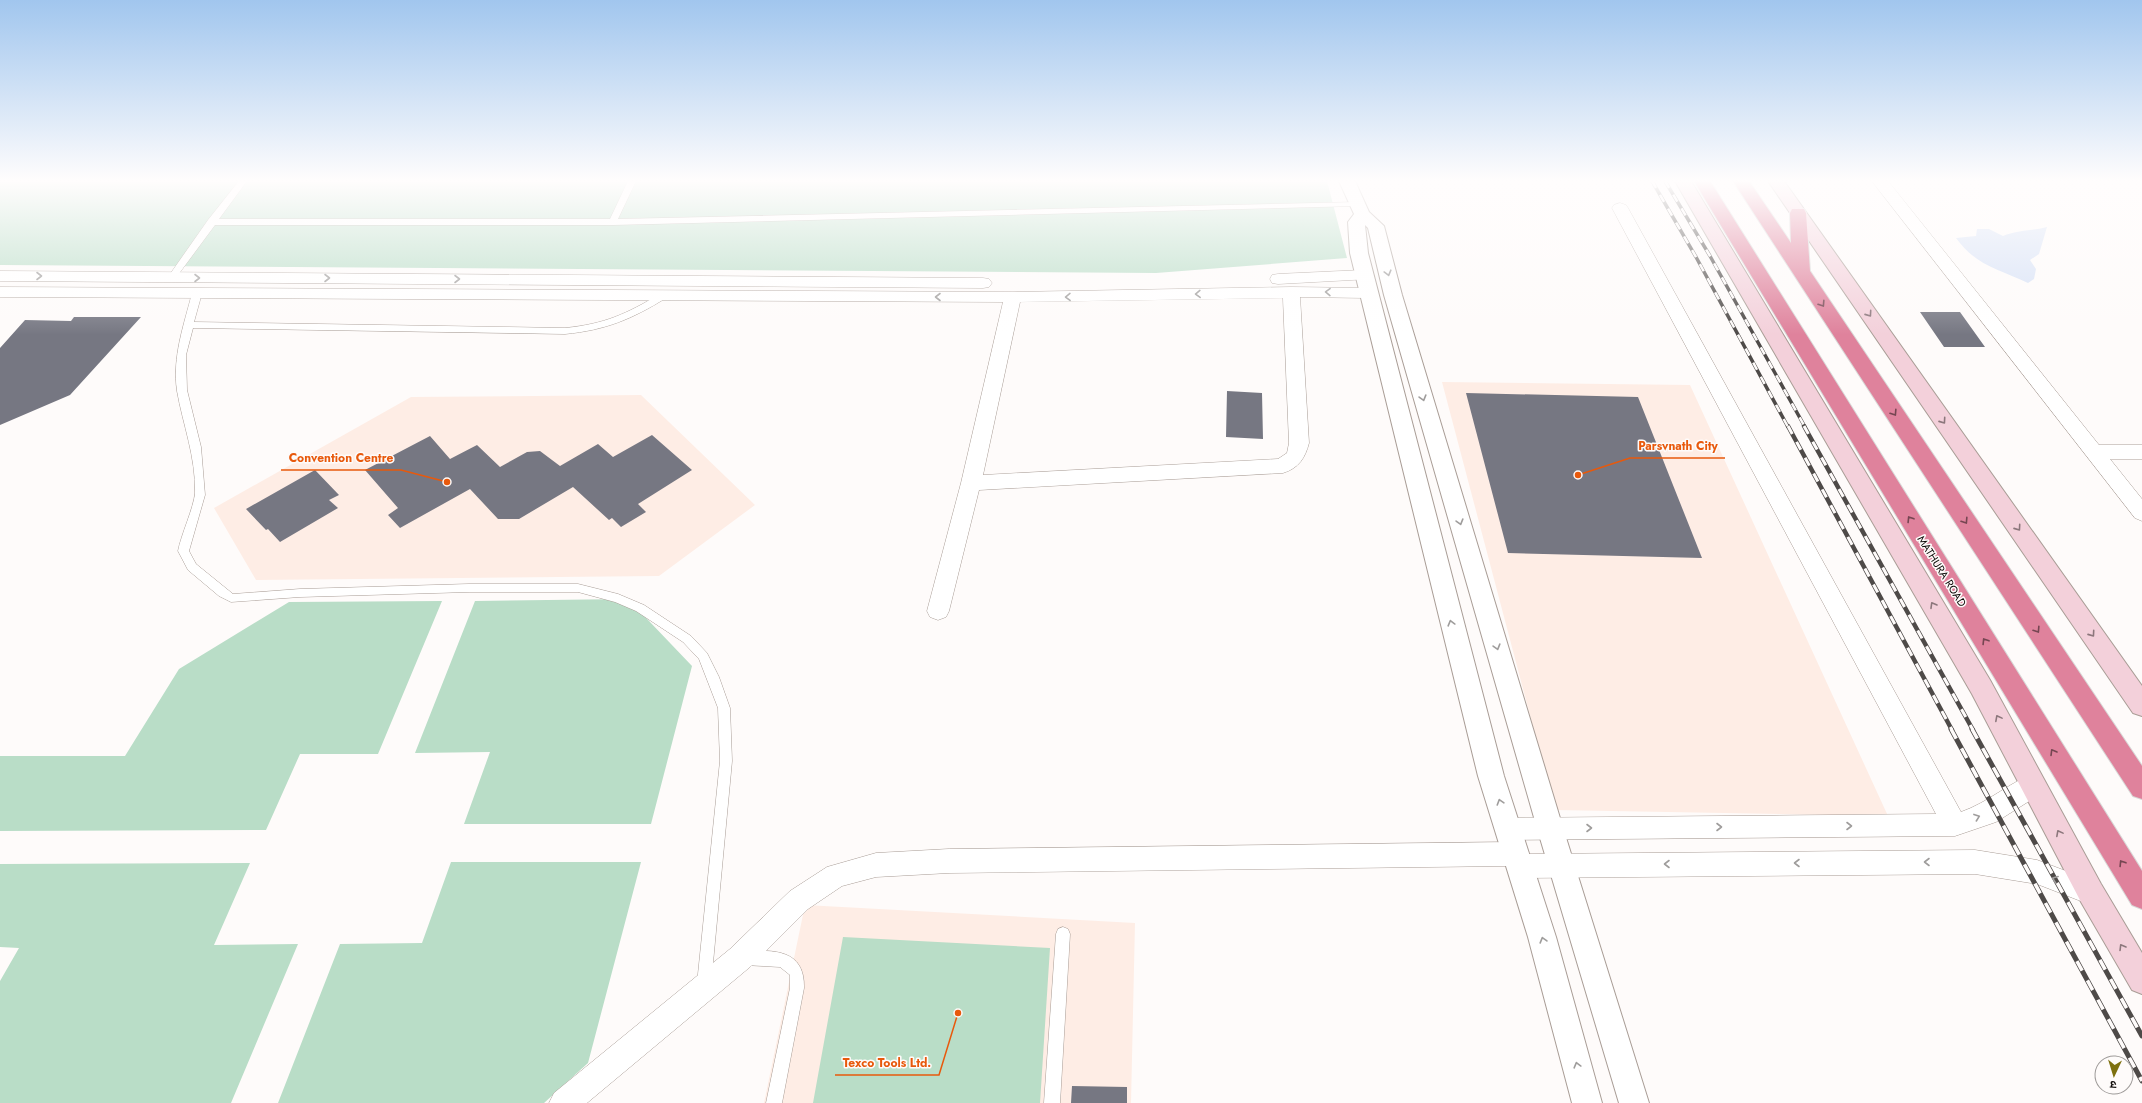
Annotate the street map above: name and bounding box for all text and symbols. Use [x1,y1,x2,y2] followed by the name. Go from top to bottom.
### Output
[1383,269,1391,276] one-way arrow
[36,272,42,281] one-way arrow
[194,273,200,282] one-way arrow
[324,274,330,282] one-way arrow
[454,275,460,283] one-way arrow
[1325,288,1331,296] one-way arrow
[1195,290,1201,299] one-way arrow
[935,293,941,301] one-way arrow
[1065,293,1071,301] one-way arrow
[1817,300,1824,307] one-way arrow
[1864,310,1871,317] one-way arrow
[1418,394,1427,401] one-way arrow
[1889,409,1897,416] one-way arrow
[1938,417,1946,424] one-way arrow
[1630,434,1725,458] callout: Parsvnath City
[1638,437,1719,455] text: Parsvnath City
[281,446,401,470] callout: Convention Centre
[289,449,393,467] text: Convention Centre
[1907,516,1915,523] one-way arrow
[1961,517,1968,524] one-way arrow
[1455,519,1464,526] one-way arrow
[2013,523,2020,530] one-way arrow
[1914,532,1971,610] street label: MATHURA ROAD
[1931,602,1938,609] one-way arrow
[1447,620,1456,627] one-way arrow
[2032,626,2040,633] one-way arrow
[2087,630,2095,637] one-way arrow
[1983,638,1990,645] one-way arrow
[1492,644,1500,650] one-way arrow
[1995,715,2003,722] one-way arrow
[2051,749,2058,756] one-way arrow
[1496,799,1505,806] one-way arrow
[1974,814,1981,822] one-way arrow
[1846,822,1852,830] one-way arrow
[1716,823,1722,831] one-way arrow
[1586,824,1592,832] one-way arrow
[2056,830,2063,837] one-way arrow
[1924,858,1930,866] one-way arrow
[1794,859,1800,867] one-way arrow
[1664,860,1670,868] one-way arrow
[2119,860,2126,867] one-way arrow
[2051,876,2058,884] one-way arrow
[1539,937,1548,944] one-way arrow
[2119,944,2127,951] one-way arrow
[835,1051,939,1075] callout: Texco Tools Ltd.
[843,1054,931,1072] text: Texco Tools Ltd.
[2094,1055,2134,1095] north arrow
[1573,1062,1582,1069] one-way arrow
[2109,1077,2117,1093] text: उ

